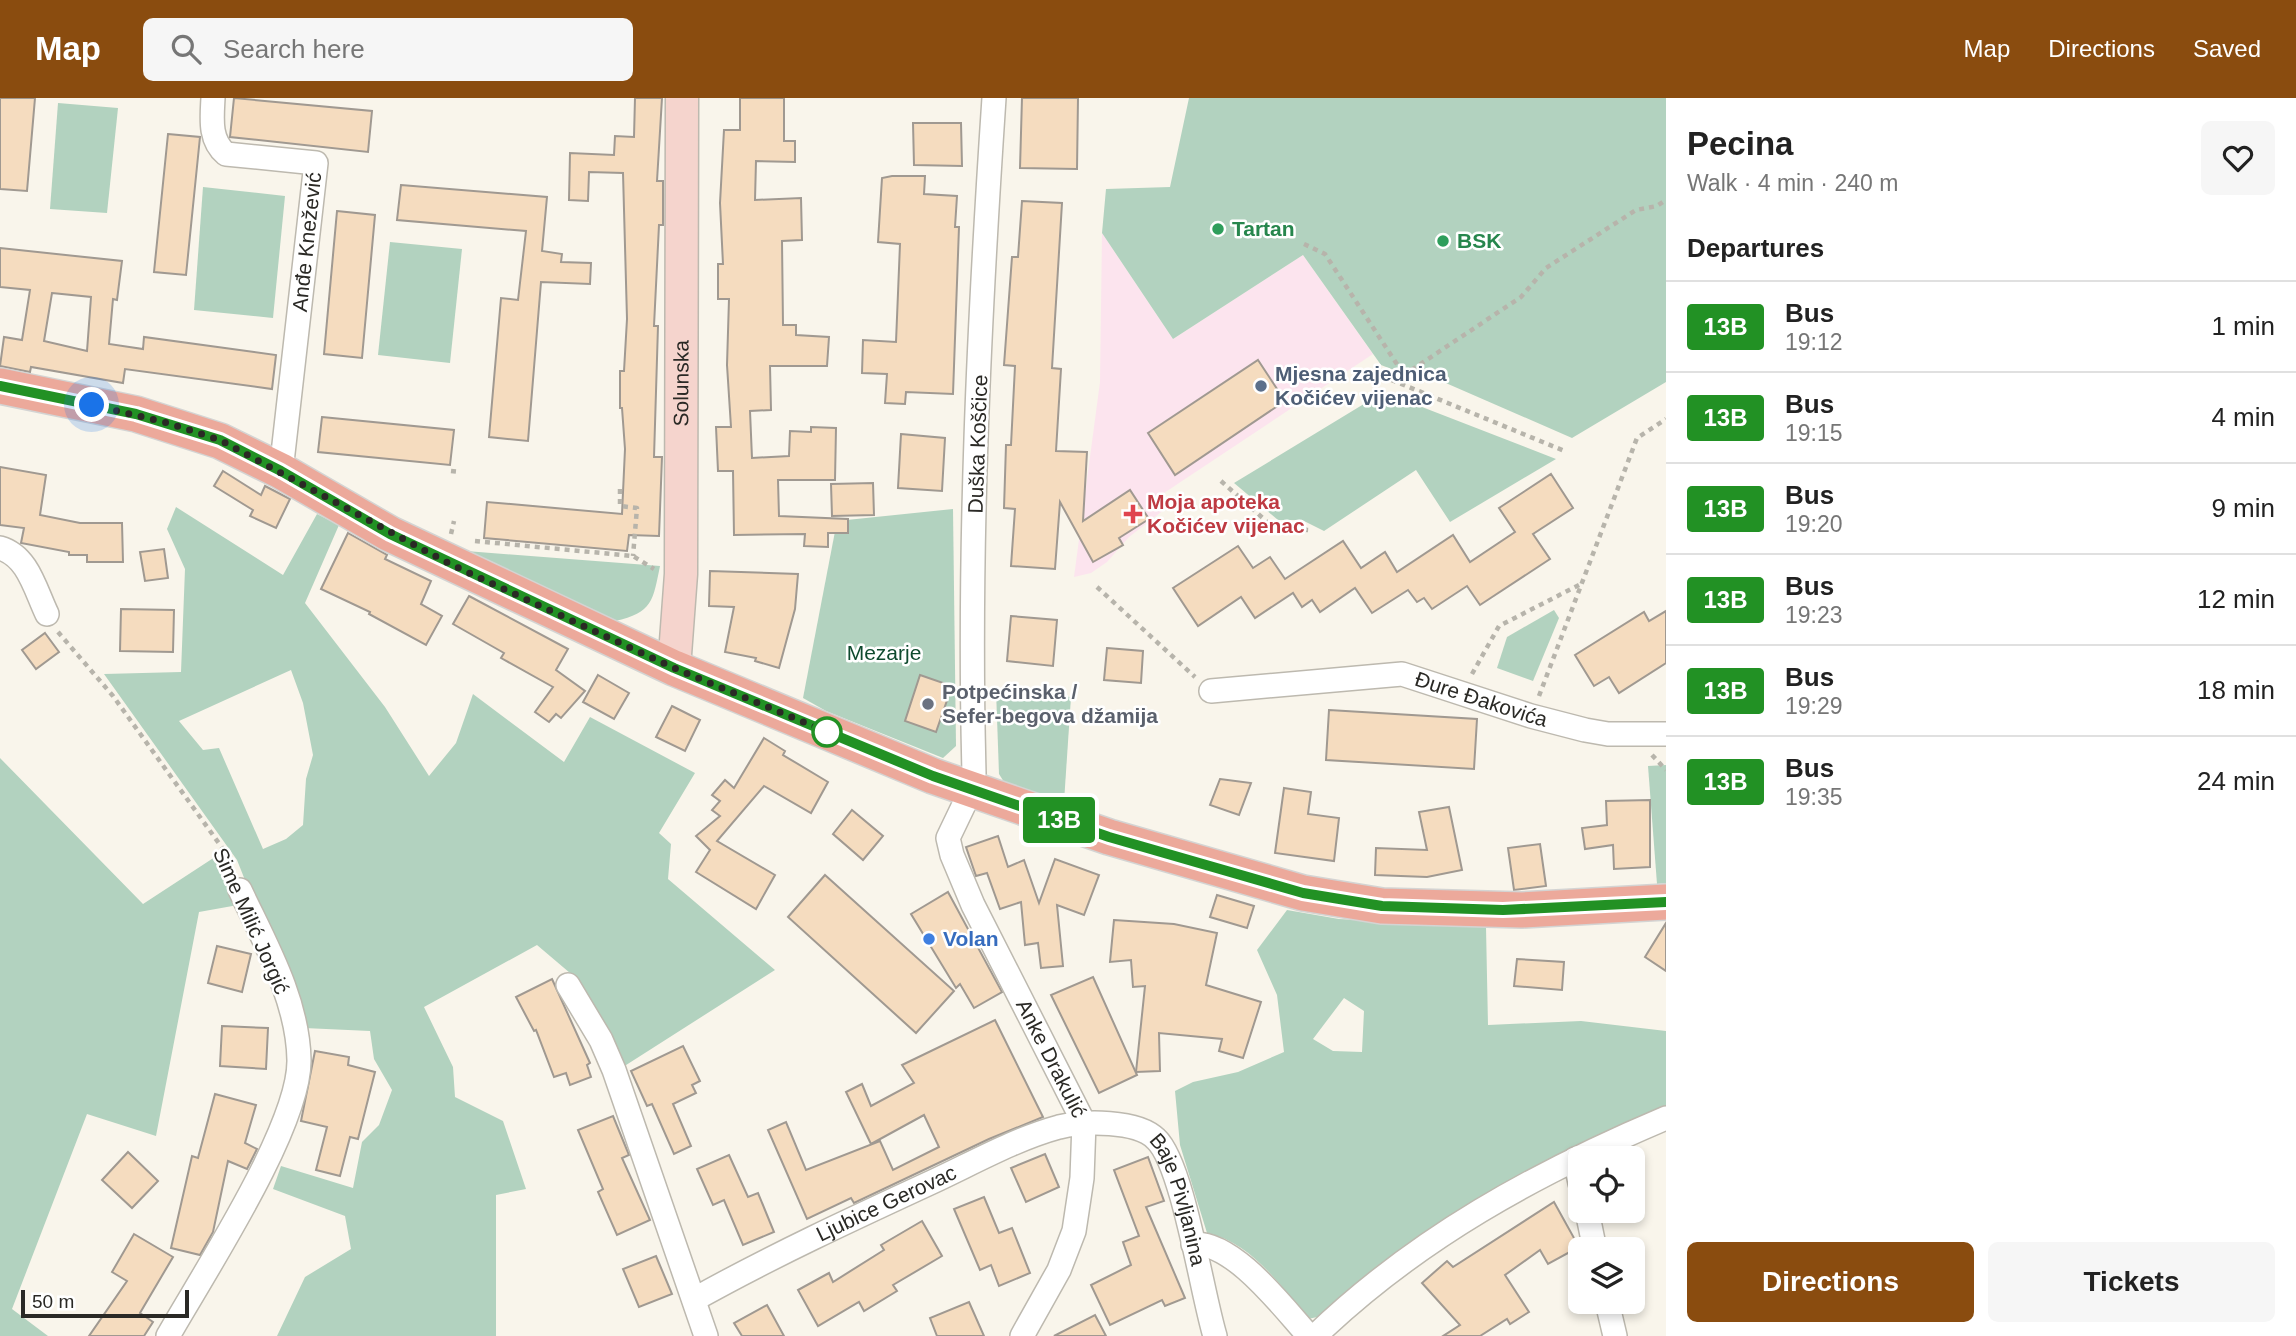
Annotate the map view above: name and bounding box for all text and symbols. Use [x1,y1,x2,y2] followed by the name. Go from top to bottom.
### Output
[143,18,633,81] search box
[35,30,101,67] text: Map
[167,30,205,68] icon: search
[223,34,365,64] text: Search here
[1964,35,2010,62] text: Map
[2048,35,2155,62] text: Directions
[2193,35,2261,62] text: Saved
[2201,121,2275,195] button: heart
[1687,125,1793,162] text: Pecina
[1687,170,1898,196] text: Walk · 4 min · 240 m
[288,171,325,313] street label: Anđe Knežević
[1232,217,1295,240] place label: Tartan
[1210,221,1226,237] marker: Tartan
[1457,229,1501,252] place label: BSK
[1435,233,1451,249] marker: BSK
[1687,233,1824,263] text: Departures
[1785,298,1834,328] text: Bus
[2211,311,2275,341] text: 1 min
[1703,313,1748,340] text: 13B
[1785,329,1843,355] text: 19:12
[669,340,692,427] street label: Solunska
[1275,362,1447,409] place label: Mjesna zajednica Kočićev vijenac
[964,374,991,514] street label: Duška Koščice
[1253,378,1269,394] marker: Mjesna zajednica Kočićev vijenac
[74,387,109,422] your location
[1785,389,1834,419] text: Bus
[2211,402,2275,432] text: 4 min
[1703,404,1748,431] text: 13B
[1785,420,1843,446] text: 19:15
[1785,480,1834,510] text: Bus
[1147,490,1305,537] place label: Moja apoteka Kočićev vijenac
[2211,493,2275,523] text: 9 min
[1703,495,1748,522] text: 13B
[1125,506,1141,522] marker: Moja apoteka Kočićev vijenac
[1785,511,1843,537] text: 19:20
[1785,571,1834,601] text: Bus
[2197,584,2275,614] text: 12 min
[1703,586,1748,613] text: 13B
[1785,602,1843,628] text: 19:23
[847,641,921,664] park label: Mezarje
[1785,662,1834,692] text: Bus
[1412,667,1550,731] street label: Đure Đakovića
[2197,675,2275,705] text: 18 min
[1703,677,1748,704] text: 13B
[942,680,1158,727] place label: Potpećinska / Sefer-begova džamija
[1785,693,1843,719] text: 19:29
[920,696,936,712] marker: Potpećinska / Sefer-begova džamija
[812,717,842,747] unlabelled marker
[1785,753,1834,783] text: Bus
[2197,766,2275,796] text: 24 min
[1703,768,1748,795] text: 13B
[1785,784,1843,810] text: 19:35
[1019,797,1099,843] line badge: 13B
[1037,806,1081,833] text: 13B
[209,844,294,997] street label: Sime Milić Jorgić
[943,927,999,950] place label: Volan
[921,931,937,947] marker: Volan
[1012,995,1091,1121] street label: Anke Drakulić
[1145,1128,1210,1268] street label: Baje Pivljanina
[1568,1146,1645,1314] map controls
[1568,1146,1645,1223] button: locate
[812,1160,960,1246] street label: Ljubice Gerovac
[1568,1237,1645,1314] button: layers
[1687,1242,1974,1322] button: Directions
[1988,1242,2275,1322] button: Tickets
[21,1287,189,1319] scale bar
[32,1291,74,1312] text: 50 m

